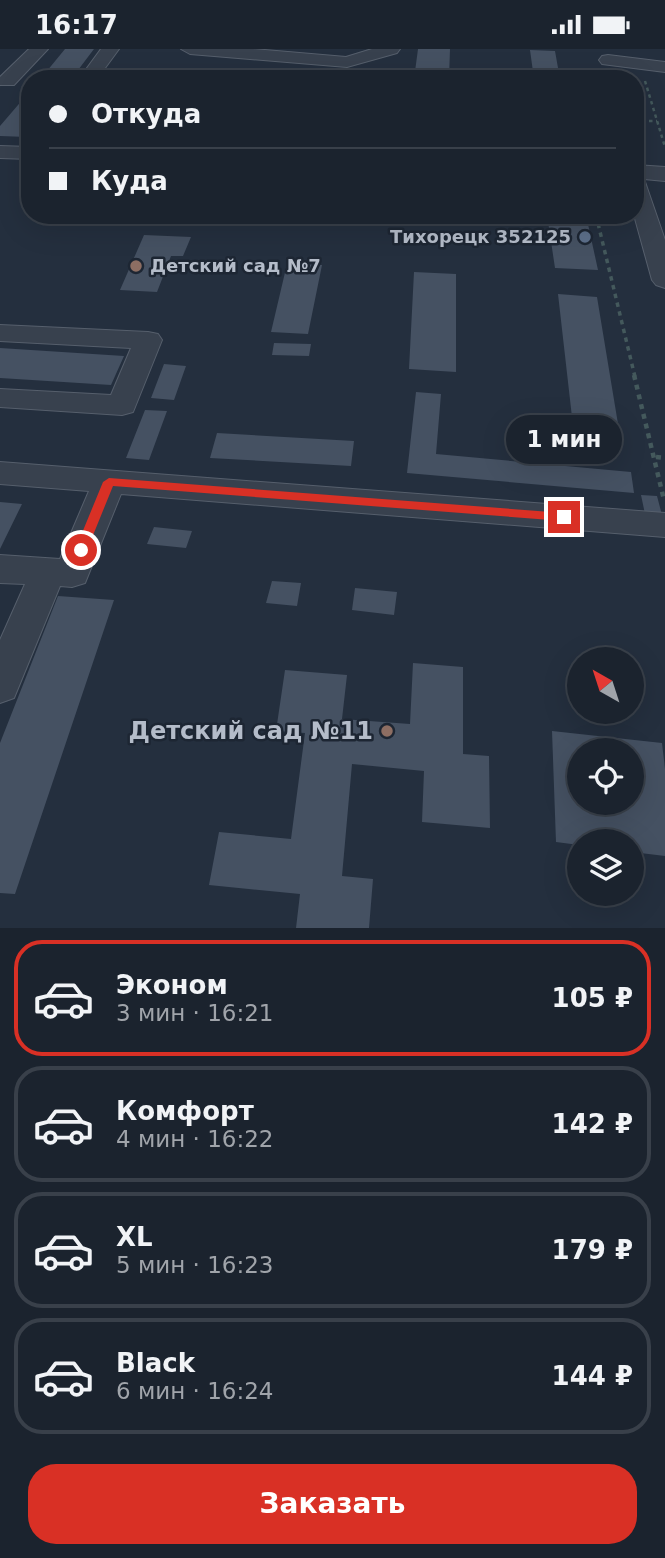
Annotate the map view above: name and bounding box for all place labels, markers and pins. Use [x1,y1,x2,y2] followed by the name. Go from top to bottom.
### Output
[390,226,571,247] place label: Тихорецк 352125
[577,229,593,245] marker: Тихорецк 352125
[150,255,321,276] place label: Детский сад №7
[128,258,144,274] marker: Детский сад №7
[129,717,373,745] place label: Детский сад №11
[379,723,395,739] marker: Детский сад №11

